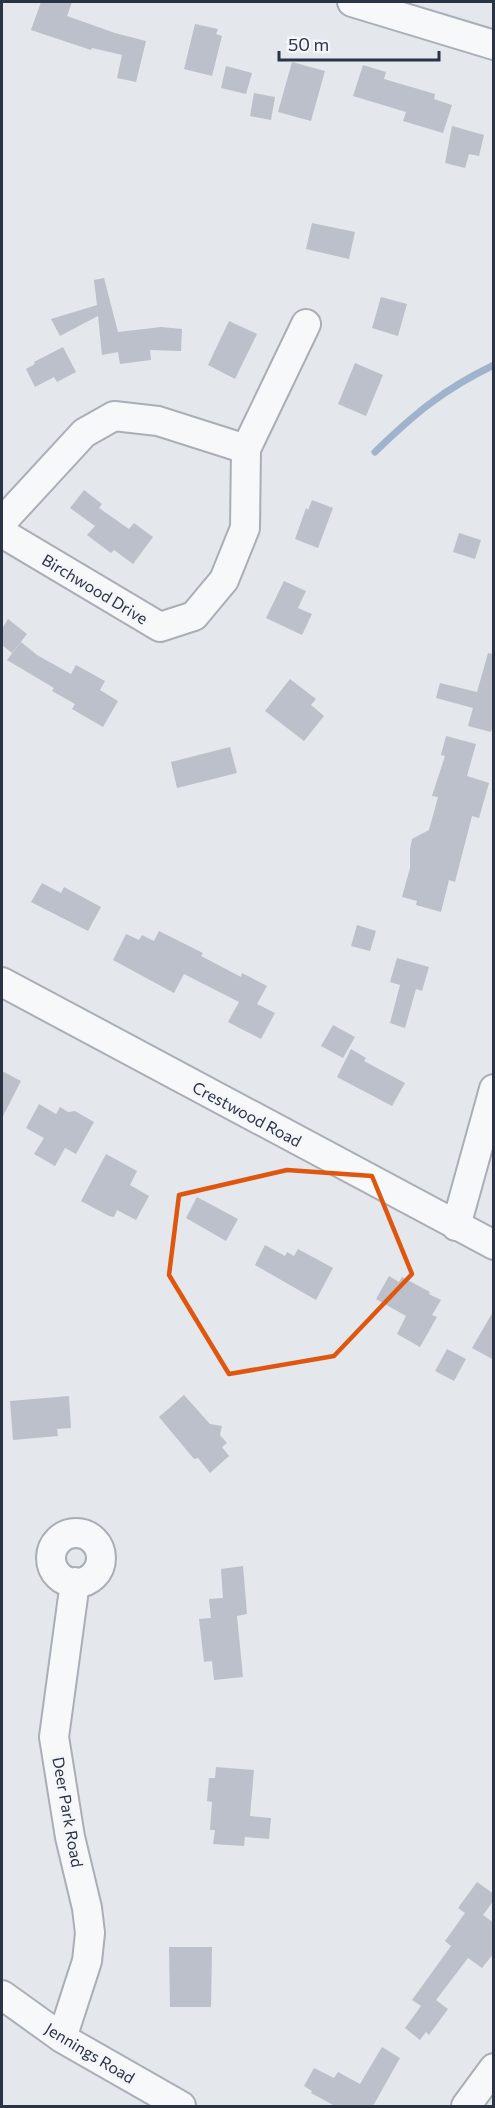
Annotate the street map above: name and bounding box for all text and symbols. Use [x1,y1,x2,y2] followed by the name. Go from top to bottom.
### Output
[279,24,440,62] scale bar
[288,33,329,55] text: 50 m
[39,550,152,628] street label: Birchwood Drive
[190,1077,305,1150] street label: Crestwood Road
[49,1755,88,1869] street label: Deer Park Road
[42,2018,138,2087] street label: Jennings Road

